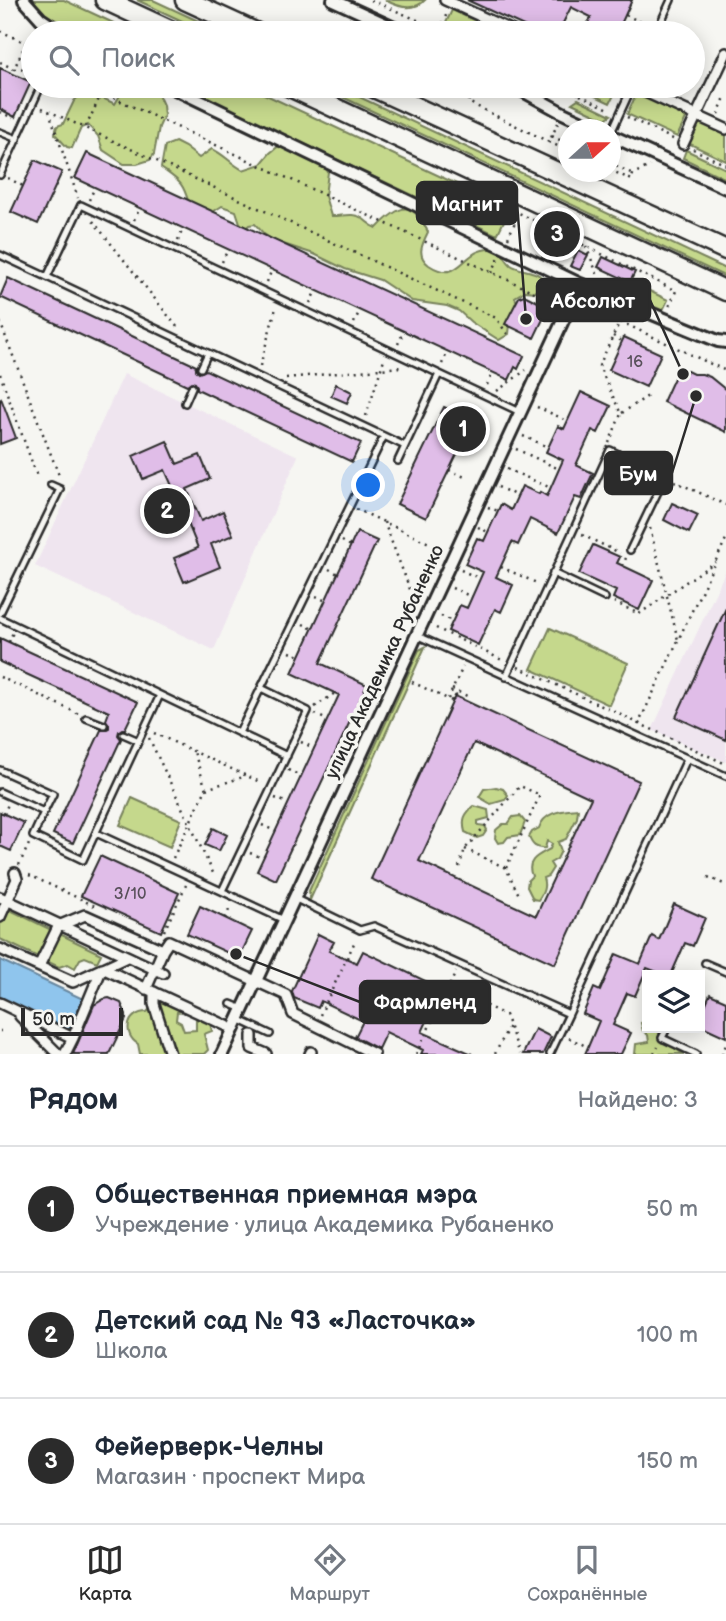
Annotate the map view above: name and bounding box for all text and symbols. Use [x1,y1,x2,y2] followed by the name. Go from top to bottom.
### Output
[21,21,705,98] search box
[45,41,83,79] icon: search
[101,44,175,75] text: Поиск
[558,119,621,182] north arrow
[417,182,517,224] callout: Магнит
[431,192,503,217] text: Магнит
[534,208,580,260] pin: 3
[537,279,650,321] callout: Абсолют
[550,289,635,314] text: Абсолют
[627,353,643,372] house number: 16
[440,403,486,455] pin: 1
[605,452,672,494] callout: Бум
[618,462,658,487] text: Бум
[351,468,385,502] your location
[144,485,190,537] pin: 2
[321,541,450,783] street label: улица Академика Рубаненко
[114,885,146,904] house number: 3/10
[642,970,705,1033] map controls
[642,970,705,1033] button: layers
[360,981,490,1023] callout: Фармленд
[374,990,477,1015] text: Фармленд
[21,1005,122,1037] scale bar
[32,1008,75,1031] text: 50 m
[28,1082,118,1118] text: Рядом
[577,1086,698,1114] text: Найдено: 3
[95,1180,477,1211] text: Общественная приемная мэра
[46,1195,56,1223] text: 1
[646,1195,698,1223] text: 50 m
[95,1211,554,1239] text: Учреждение · улица Академика Рубаненко
[95,1306,476,1337] text: Детский сад № 93 «Ласточка»
[44,1321,58,1349] text: 2
[637,1321,698,1349] text: 100 m
[95,1337,168,1365] text: Школа
[95,1432,324,1463] text: Фейерверк-Челны
[44,1447,58,1475] text: 3
[637,1447,698,1475] text: 150 m
[95,1463,365,1491] text: Магазин · проспект Мира
[79,1541,132,1606] tab: Карта
[289,1541,370,1606] tab: Маршрут
[527,1541,647,1606] tab: Сохранённые

